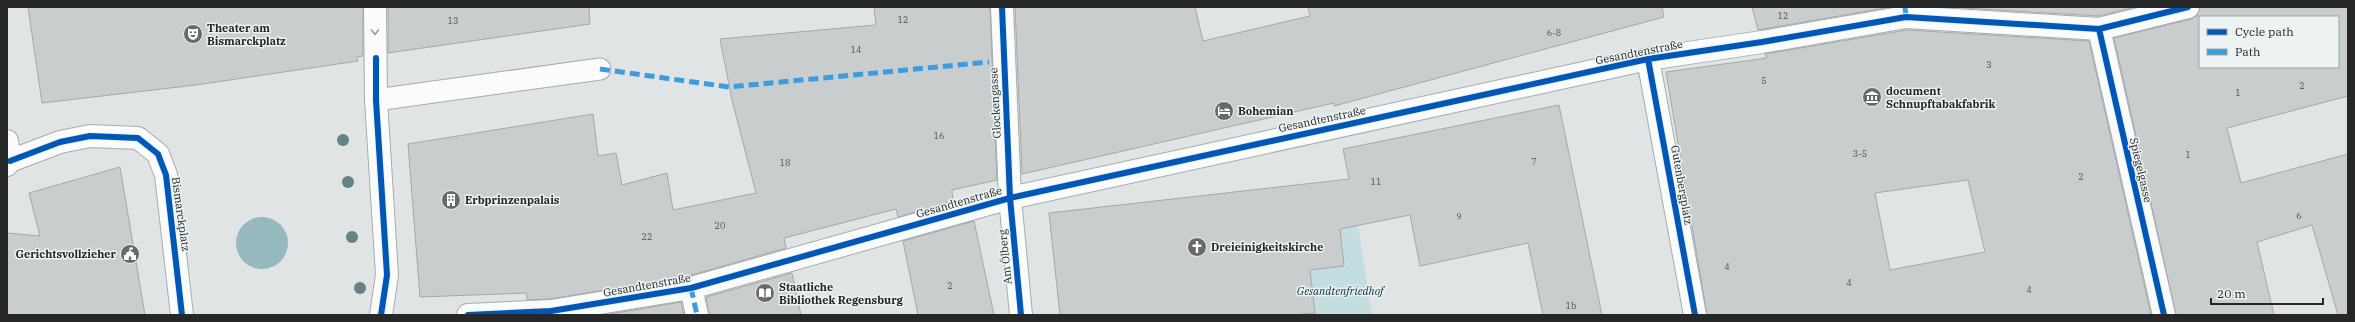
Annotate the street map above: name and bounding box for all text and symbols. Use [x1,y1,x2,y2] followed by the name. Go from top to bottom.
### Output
[1778,10,1788,21] house number: 12
[898,14,908,25] house number: 12
[448,15,458,26] house number: 13
[2199,16,2339,68] legend
[207,21,286,48] place label: Theater am Bismarckplatz
[182,23,204,45] theatre icon: Theater am Bismarckplatz
[2235,24,2294,39] text: Cycle path
[1547,27,1561,38] house number: 6-8
[371,29,379,35] one-way arrow
[1594,37,1684,67] street label: Gesandtenstraße
[851,44,861,55] house number: 14
[2235,44,2261,59] text: Path
[1986,59,1992,70] house number: 3
[986,67,1004,139] street label: Glockengasse
[1761,75,1767,86] house number: 5
[2299,80,2305,91] house number: 2
[1886,84,1995,111] place label: document Schnupftabakfabrik
[1861,86,1883,108] museum icon: document Schnupftabakfabrik
[2235,87,2241,98] house number: 1
[1213,100,1235,122] hotel icon: Bohemian
[1277,103,1367,135] street label: Gesandtenstraße
[1238,104,1293,118] place label: Bohemian
[934,130,944,141] house number: 16
[2127,136,2155,204] street label: Spiegelgasse
[1668,144,1696,226] street label: Gutenbergplatz
[1853,148,1867,159] house number: 3-5
[2185,149,2191,160] house number: 1
[1531,156,1537,167] house number: 7
[780,157,790,168] house number: 18
[2078,171,2084,182] house number: 2
[169,176,193,253] street label: Bismarckplatz
[1371,176,1381,187] house number: 11
[914,183,1004,221] street label: Gesandtenstraße
[440,189,462,211] building icon: Erbprinzenpalais
[465,193,560,207] place label: Erbprinzenpalais
[2296,210,2302,221] house number: 6
[1456,211,1462,222] house number: 9
[715,220,725,231] house number: 20
[995,229,1015,285] street label: Am Ölberg
[642,231,652,242] house number: 22
[1186,236,1208,258] church icon: Dreieinigkeitskirche
[1211,240,1323,254] place label: Dreieinigkeitskirche
[119,243,141,265] public building icon: Gerichtsvollzieher
[15,247,117,261] place label: Gerichtsvollzieher
[1724,261,1730,272] house number: 4
[602,270,692,300] street label: Gesandtenstraße
[1846,277,1852,288] house number: 4
[779,280,904,307] place label: Staatliche Bibliothek Regensburg
[947,280,953,291] house number: 2
[2211,280,2323,306] scale bar
[754,282,776,304] library icon: Staatliche Bibliothek Regensburg
[1297,284,1386,298] park label: Gesandtenfriedhof
[2026,284,2032,295] house number: 4
[2217,286,2246,301] text: 20 m
[1566,300,1576,311] house number: 1b

